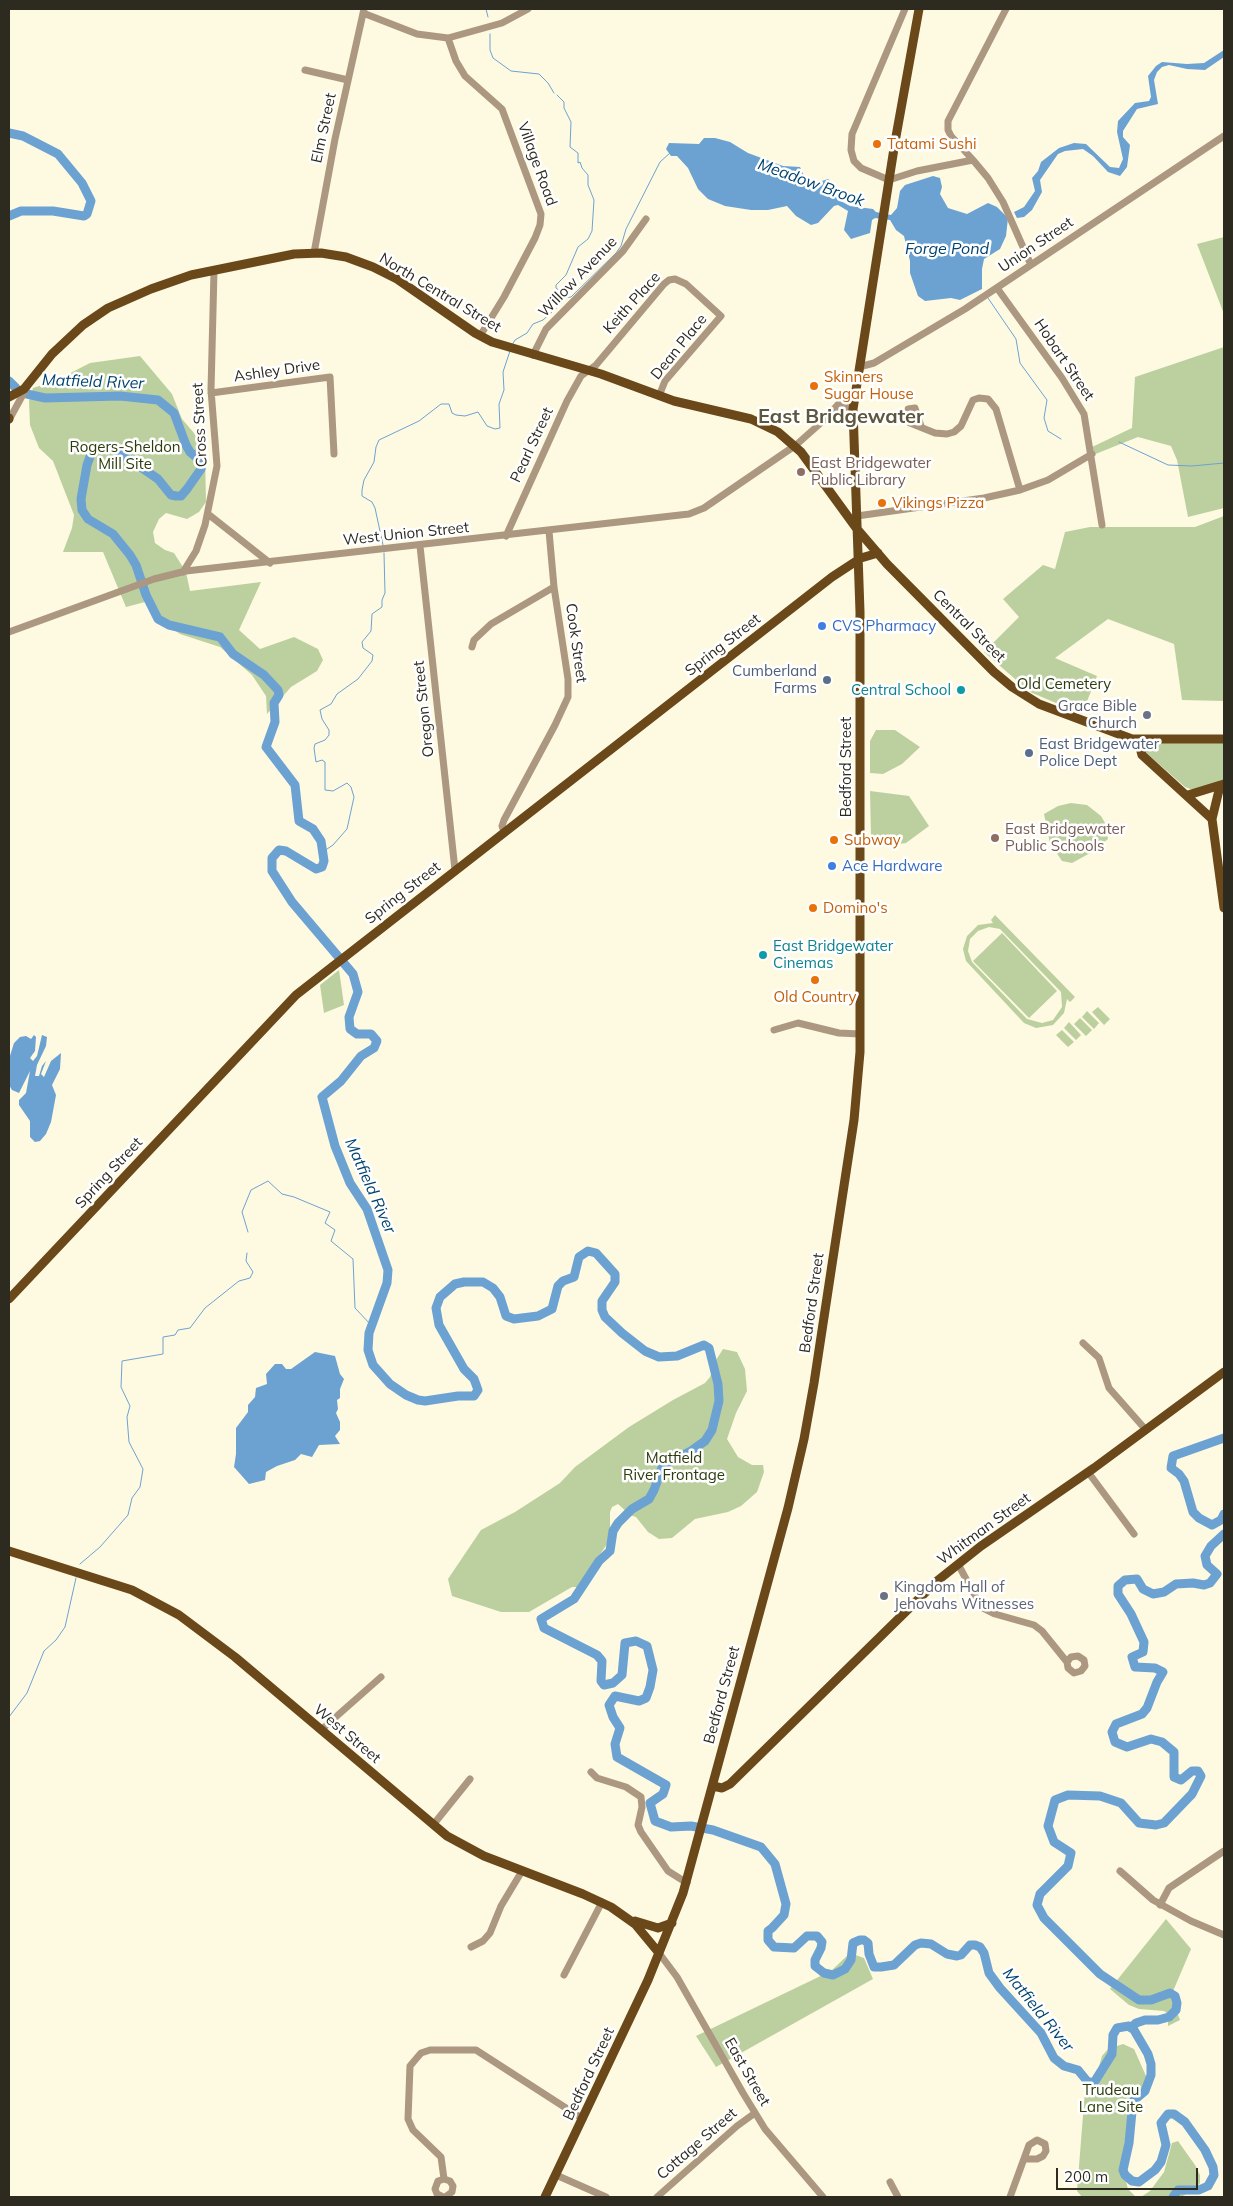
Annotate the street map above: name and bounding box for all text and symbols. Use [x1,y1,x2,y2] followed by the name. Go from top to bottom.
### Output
[308,91,340,165] street label: Elm Street
[513,120,561,208] street label: Village Road
[887,135,977,153] place label: Tatami Sushi
[871,138,883,150] marker: Tatami Sushi
[755,155,867,211] water label: Meadow Brook
[995,213,1077,277] street label: Union Street
[535,233,621,321] street label: Willow Avenue
[905,239,989,259] water label: Forge Pond
[376,250,504,336] street label: North Central Street
[600,268,664,338] street label: Keith Place
[647,311,711,383] street label: Dean Place
[1030,316,1098,404] street label: Hobart Street
[233,356,321,386] street label: Ashley Drive
[824,368,914,403] place label: Skinners Sugar House
[42,371,144,393] water label: Matfield River
[808,380,820,392] marker: Skinners Sugar House
[189,382,211,468] street label: Cross Street
[507,404,557,486] street label: Pearl Street
[758,405,924,429] district label: East Bridgewater
[69,438,181,473] park label: Rogers-Sheldon Mill Site
[811,454,931,489] place label: East Bridgewater Public Library
[795,466,807,478] marker: East Bridgewater Public Library
[892,494,984,512] place label: Vikings Pizza
[876,497,888,509] marker: Vikings Pizza
[342,518,470,550] street label: West Union Street
[929,586,1009,666] street label: Central Street
[562,602,590,684] street label: Cook Street
[682,610,764,680] street label: Spring Street
[832,617,936,635] place label: CVS Pharmacy
[816,620,828,632] marker: CVS Pharmacy
[410,660,438,758] street label: Oregon Street
[732,662,817,697] place label: Cumberland Farms
[821,674,833,686] marker: Cumberland Farms
[1017,675,1111,693] park label: Old Cemetery
[851,681,951,699] place label: Central School
[955,684,967,696] marker: Central School
[1058,697,1137,732] place label: Grace Bible Church
[1141,709,1153,721] marker: Grace Bible Church
[837,717,855,817] street label: Bedford Street
[1039,735,1159,770] place label: East Bridgewater Police Dept
[1023,747,1035,759] marker: East Bridgewater Police Dept
[1005,820,1125,855] place label: East Bridgewater Public Schools
[844,831,901,849] place label: Subway
[989,832,1001,844] marker: East Bridgewater Public Schools
[828,834,840,846] marker: Subway
[842,857,943,875] place label: Ace Hardware
[362,858,444,928] street label: Spring Street
[826,860,838,872] marker: Ace Hardware
[823,899,888,917] place label: Domino's
[807,902,819,914] marker: Domino's
[773,937,893,972] place label: East Bridgewater Cinemas
[757,949,769,961] marker: East Bridgewater Cinemas
[809,974,821,986] marker: Old Country
[774,988,856,1006] place label: Old Country
[72,1134,146,1212] street label: Spring Street
[340,1135,400,1237] water label: Matfield River
[796,1252,828,1354] street label: Bedford Street
[623,1449,725,1484] park label: Matfield River Frontage
[934,1489,1034,1569] street label: Whitman Street
[894,1578,1034,1613] place label: Kingdom Hall of Jehovahs Witnesses
[878,1590,890,1602] marker: Kingdom Hall of Jehovahs Witnesses
[700,1644,744,1746] street label: Bedford Street
[310,1701,384,1767] street label: West Street
[998,1964,1078,2056] water label: Matfield River
[560,2025,618,2123] street label: Bedford Street
[720,2035,774,2109] street label: East Street
[1079,2081,1143,2116] park label: Trudeau Lane Site
[653,2104,741,2184] street label: Cottage Street
[1058,2158,1200,2190] scale bar
[1064,2167,1108,2186] text: 200 m

